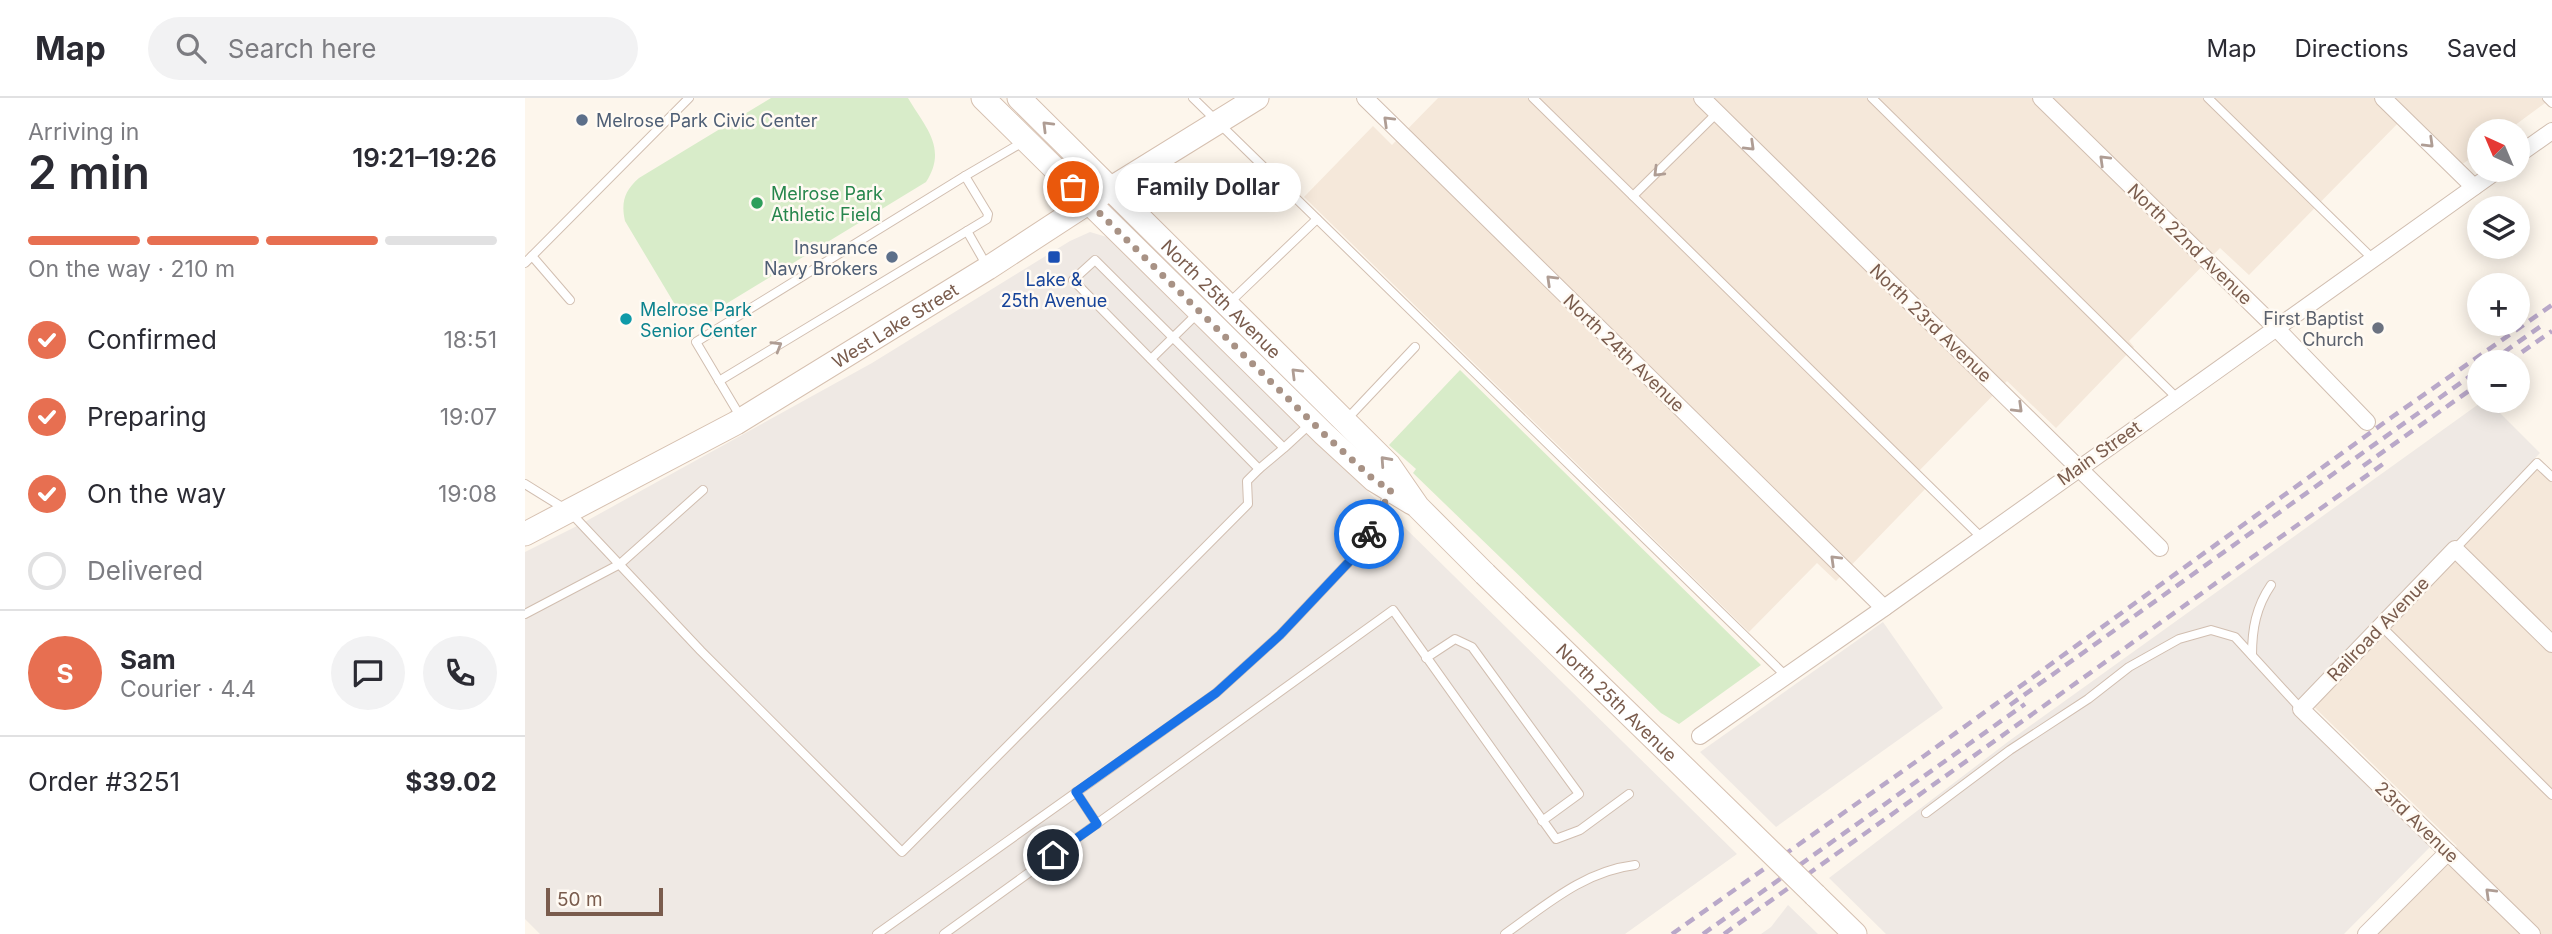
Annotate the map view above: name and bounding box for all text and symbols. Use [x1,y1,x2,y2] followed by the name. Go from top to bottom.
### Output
[148,17,638,80] search box
[35,28,106,68] text: Map
[172,29,210,67] icon: search
[228,33,376,64] text: Search here
[2207,34,2256,63] text: Map
[2294,34,2409,63] text: Directions
[2447,34,2517,63] text: Saved
[596,110,818,131] place label: Melrose Park Civic Center
[574,112,590,128] marker: Melrose Park Civic Center
[1383,117,1396,130] one-way arrow
[28,118,139,146] text: Arriving in
[2467,119,2531,182] north arrow
[2467,119,2530,413] map controls
[1043,121,1056,134] one-way arrow
[2420,134,2433,147] one-way arrow
[1742,137,1755,150] one-way arrow
[352,142,497,173] text: 19:21–19:26
[28,144,150,200] text: 2 min
[2100,155,2113,168] one-way arrow
[1043,157,1103,217] pin
[1115,162,1301,212] callout: Family Dollar
[1653,163,1666,176] one-way arrow
[1054,168,1092,206] icon: bag
[1136,173,1280,201] text: Family Dollar
[2123,179,2257,309] street label: North 22nd Avenue
[771,183,883,225] place label: Melrose Park Athletic Field
[749,195,765,211] marker: Melrose Park Athletic Field
[2467,196,2530,259] button: layers
[1157,235,1285,362] street label: North 25th Avenue
[764,237,878,279] place label: Insurance Navy Brokers
[884,249,900,265] marker: Insurance Navy Brokers
[1046,249,1062,265] marker: Lake & 25th Avenue
[28,255,235,283] text: On the way · 210 m
[1866,260,1996,386] street label: North 23rd Avenue
[1001,269,1107,311] place label: Lake & 25th Avenue
[2467,273,2530,336] button: +
[1546,276,1559,289] one-way arrow
[828,279,962,372] street label: West Lake Street
[1559,290,1689,416] street label: North 24th Avenue
[640,299,757,341] place label: Melrose Park Senior Center
[2263,308,2364,350] place label: First Baptist Church
[618,311,634,327] marker: Melrose Park Senior Center
[2370,320,2386,336] marker: First Baptist Church
[28,321,66,359] icon: check
[87,324,217,355] text: Confirmed
[443,326,497,354] text: 18:51
[770,342,783,355] one-way arrow
[2467,350,2530,413] button: −
[1292,369,1305,382] one-way arrow
[28,398,66,436] icon: check
[2010,399,2023,412] one-way arrow
[87,401,207,432] text: Preparing
[440,403,497,431] text: 19:07
[2053,416,2145,489] street label: Main Street
[1380,456,1393,469] one-way arrow
[28,475,66,513] icon: check
[87,478,226,509] text: On the way
[438,480,497,508] text: 19:08
[1334,499,1404,569] courier
[1350,515,1388,553] icon: bike
[87,555,203,586] text: Delivered
[1831,555,1844,568] one-way arrow
[2323,572,2433,686] street label: Railroad Avenue
[331,636,405,710] button: chat
[423,636,497,710] button: phone
[1552,639,1682,766] street label: North 25th Avenue
[120,644,176,675] text: Sam
[56,658,74,689] text: S
[120,675,256,703] text: Courier · 4.4
[28,766,180,797] text: Order #3251
[405,766,497,797] text: $39.02
[2371,777,2463,867] street label: 23rd Avenue
[1023,825,1083,885] pin
[1034,836,1072,874] icon: home
[546,885,663,917] scale bar
[557,888,603,911] text: 50 m
[2485,888,2498,901] one-way arrow

